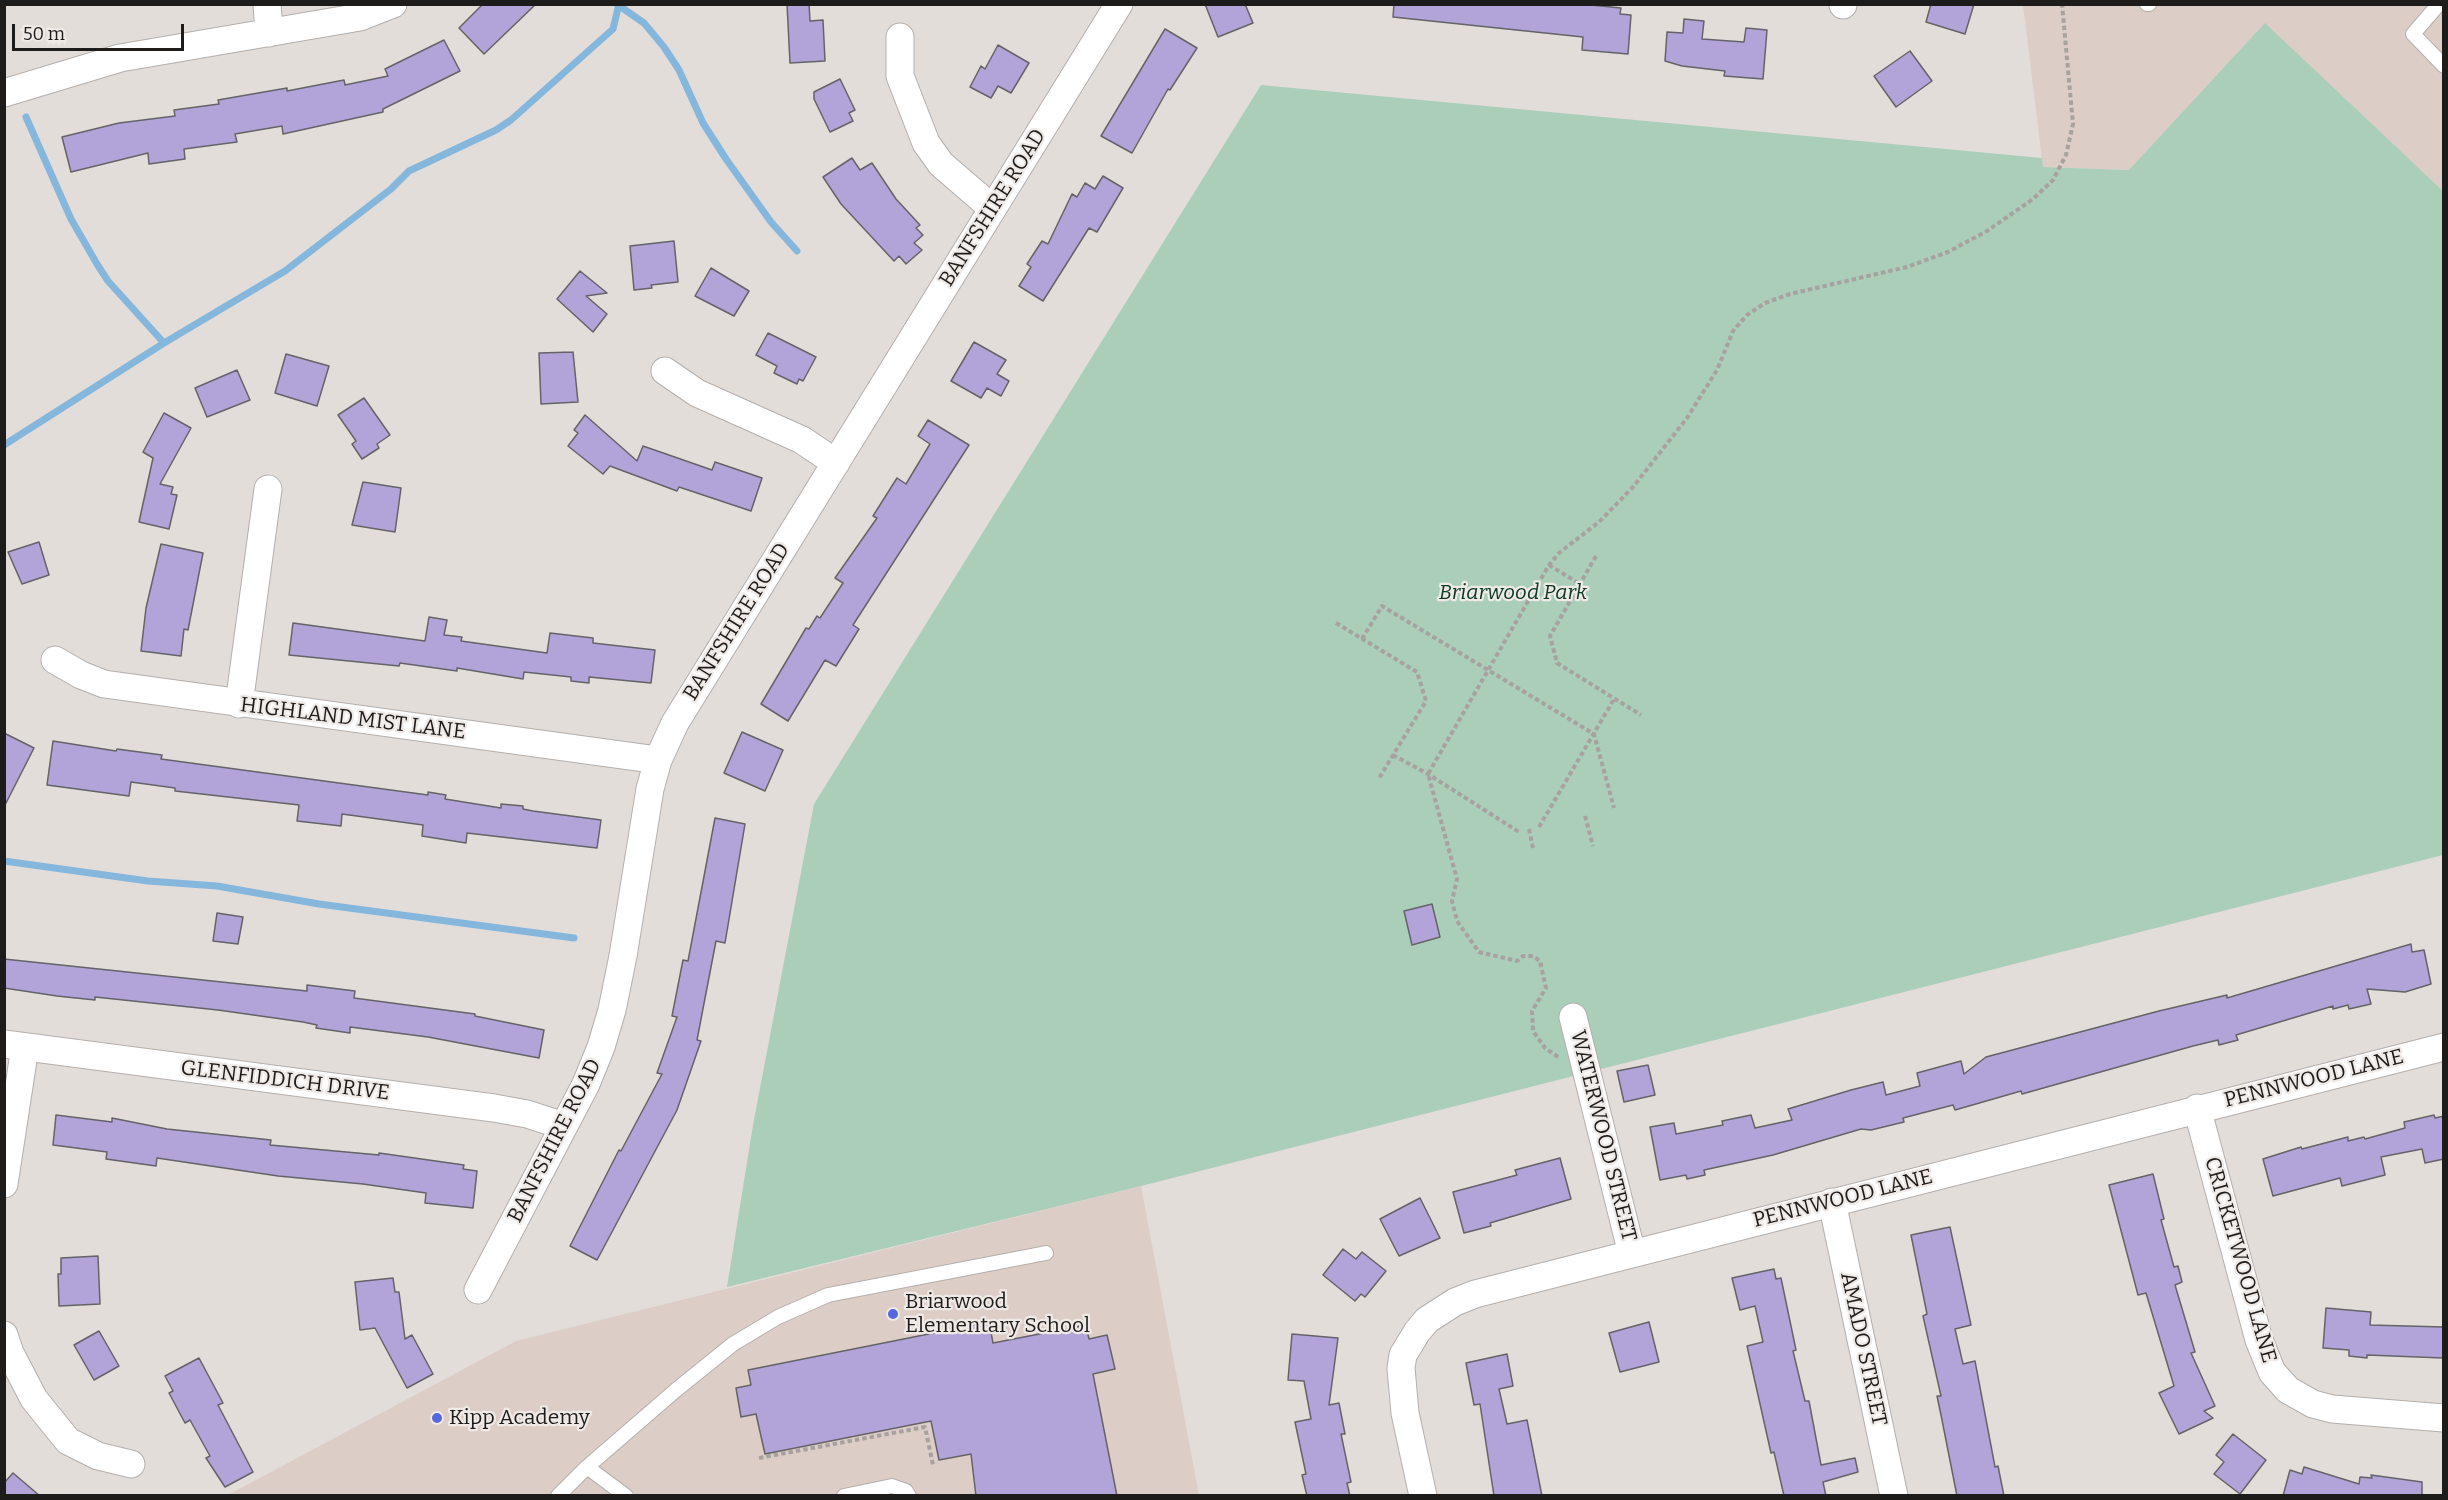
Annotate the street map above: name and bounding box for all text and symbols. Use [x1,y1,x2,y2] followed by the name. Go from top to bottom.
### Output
[15,12,188,50] scale bar
[23,23,65,45] text: 50 m
[934,125,1052,291] street label: BANFSHIRE ROAD
[678,539,796,705] street label: BANFSHIRE ROAD
[1439,580,1587,606] park label: Briarwood Park
[239,693,467,745] street label: HIGHLAND MIST LANE
[1565,1028,1641,1244] street label: WATERWOOD STREET
[2222,1045,2406,1113] street label: PENNWOOD LANE
[503,1055,607,1227] street label: BANFSHIRE ROAD
[179,1056,391,1106] street label: GLENFIDDICH DRIVE
[2199,1154,2281,1366] street label: CRICKETWOOD LANE
[1751,1165,1935,1233] street label: PENNWOOD LANE
[1834,1270,1892,1428] street label: AMADO STREET
[905,1289,1090,1339] place label: Briarwood Elementary School
[886,1307,900,1321] marker: Briarwood Elementary School
[449,1405,590,1431] place label: Kipp Academy
[430,1411,444,1425] marker: Kipp Academy

